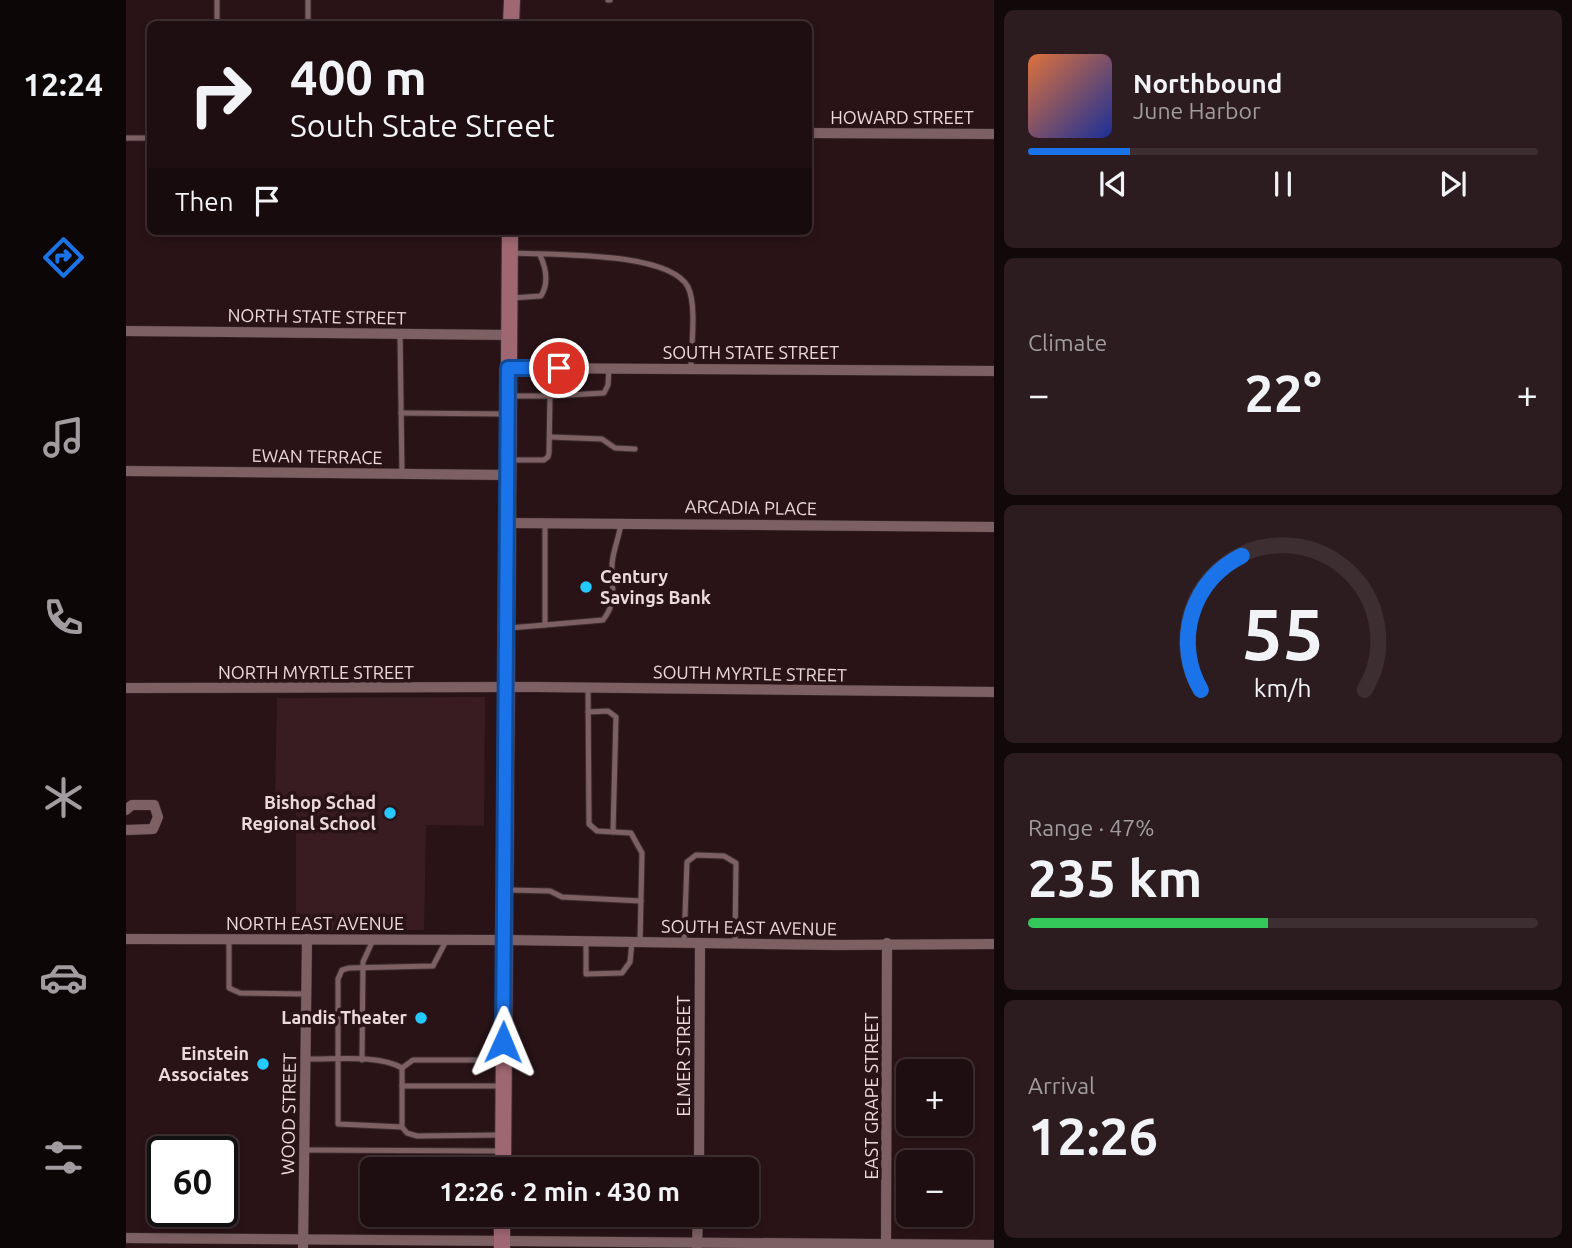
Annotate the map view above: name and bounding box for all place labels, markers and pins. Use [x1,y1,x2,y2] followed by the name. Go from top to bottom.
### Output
[529,338,589,398] pin
[600,566,711,607] place label: Century Savings Bank
[578,579,594,595] marker: Century Savings Bank
[241,792,377,833] place label: Bishop Schad Regional School
[382,805,398,821] marker: Bishop Schad Regional School
[281,1007,408,1027] place label: Landis Theater
[413,1010,429,1026] marker: Landis Theater
[158,1043,249,1084] place label: Einstein Associates
[255,1056,271,1072] marker: Einstein Associates

